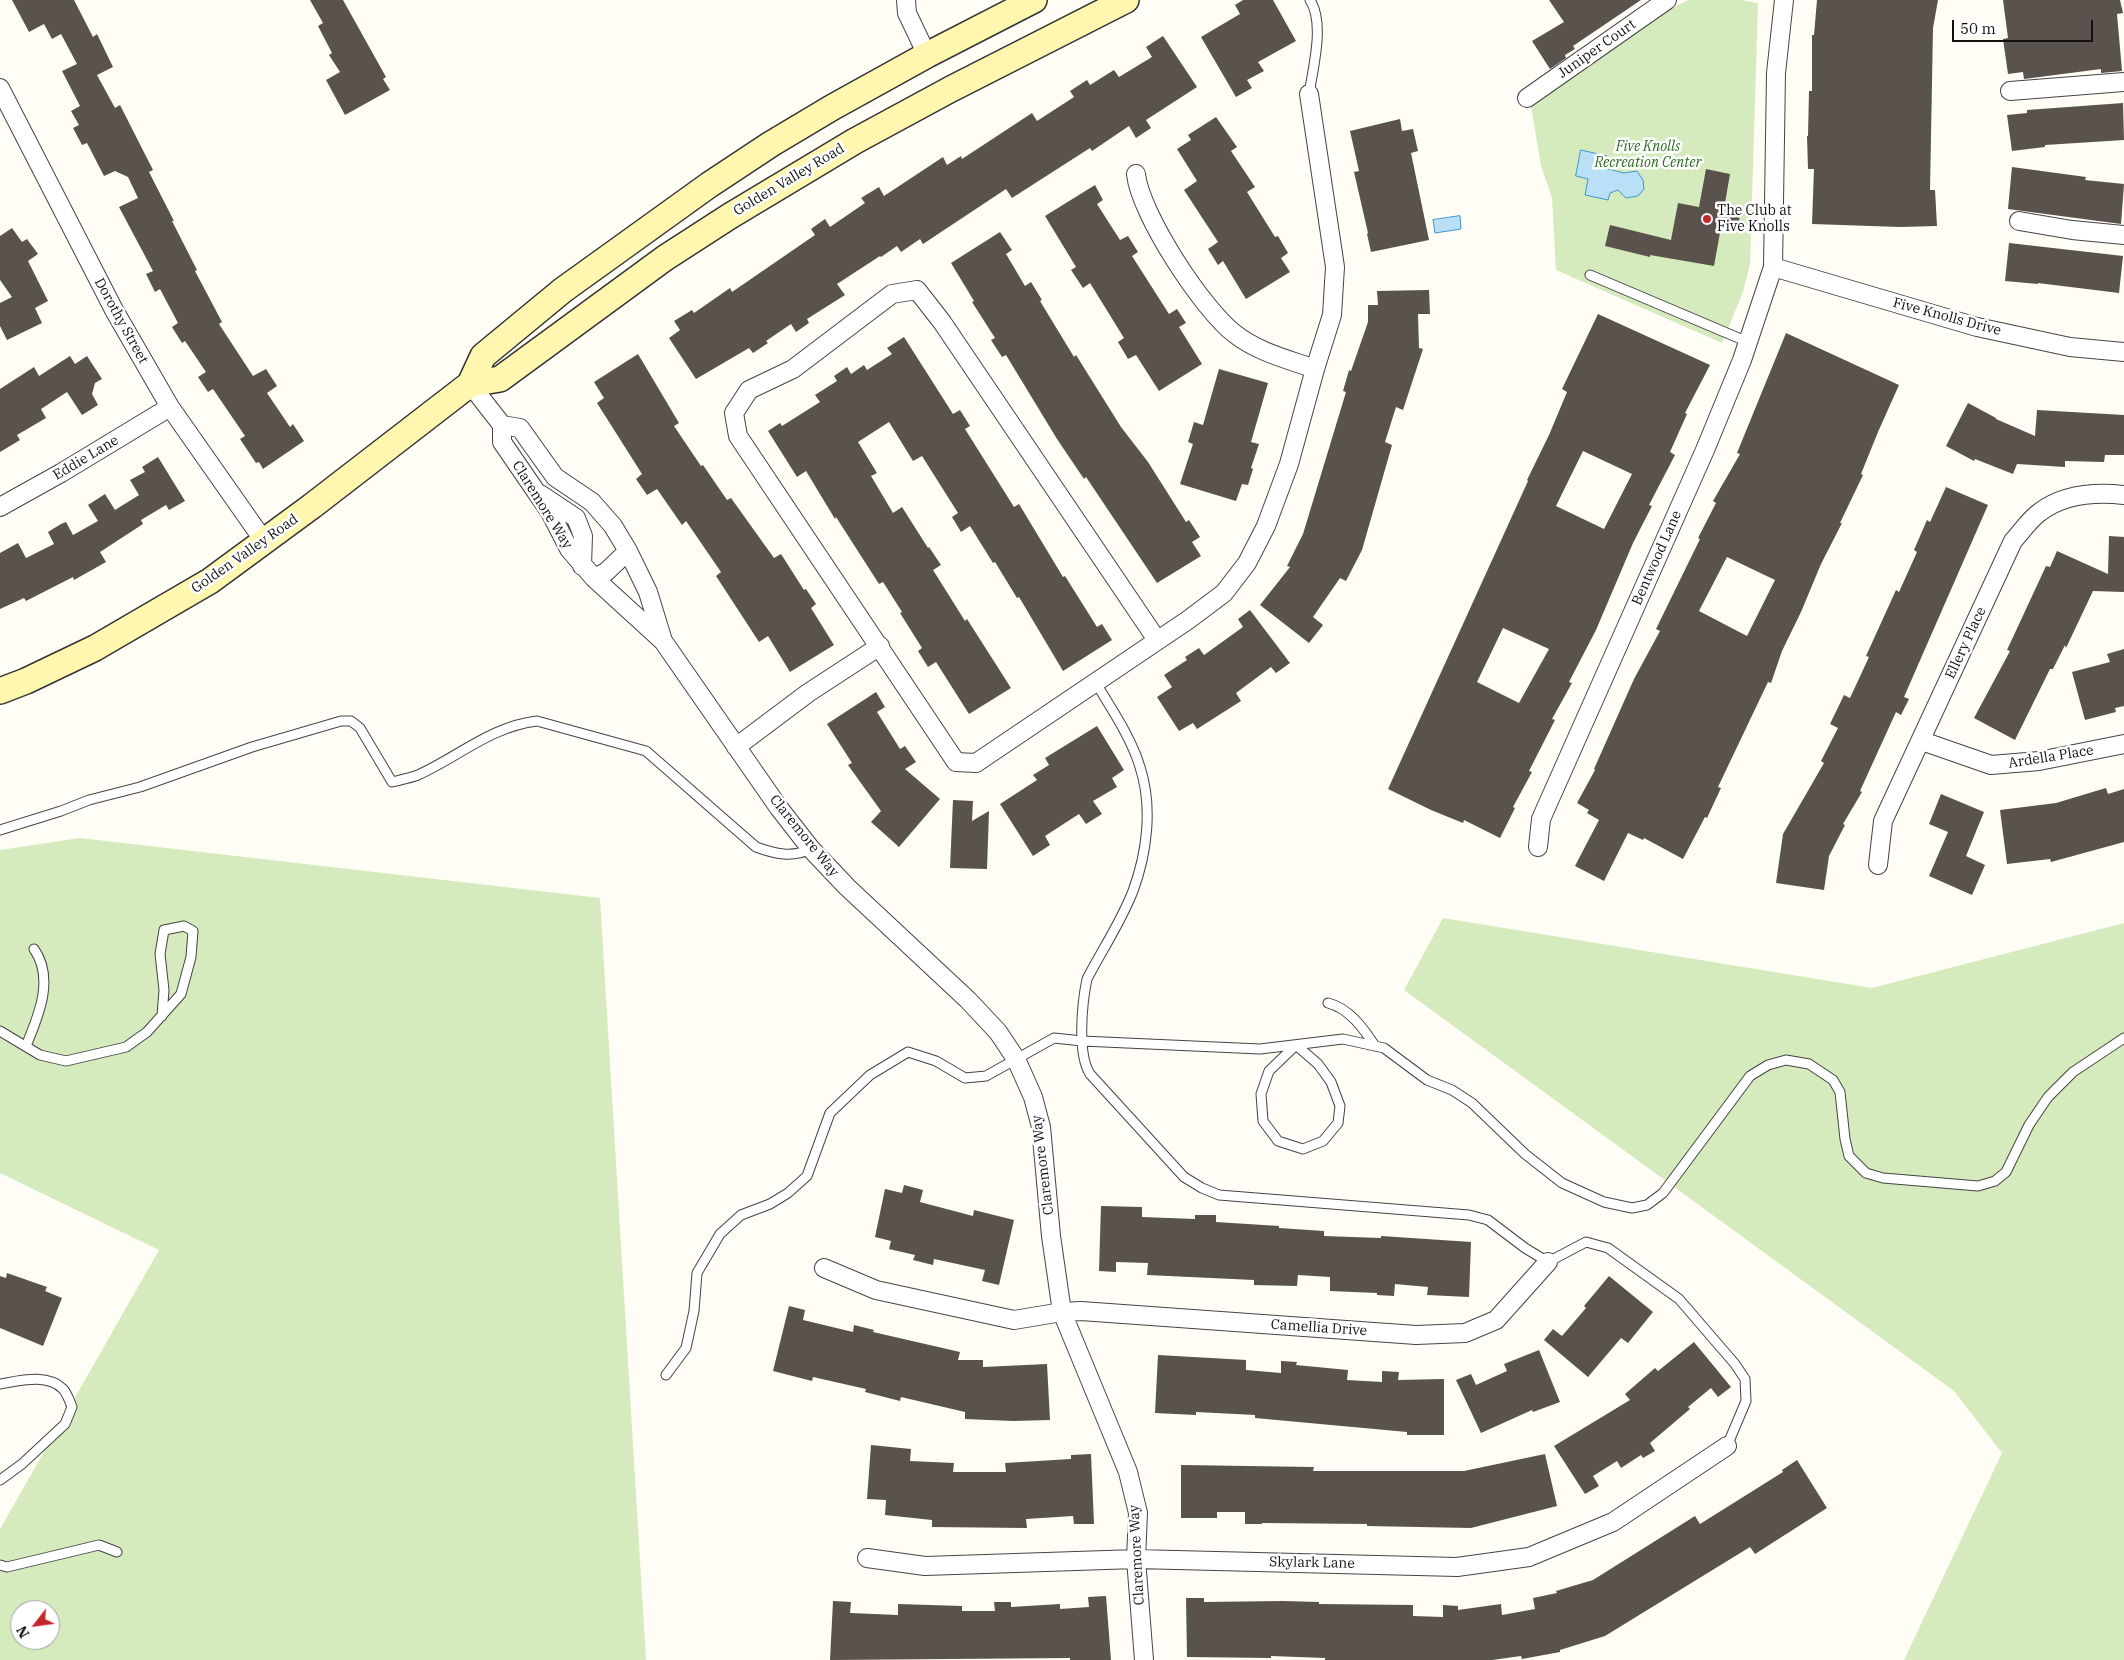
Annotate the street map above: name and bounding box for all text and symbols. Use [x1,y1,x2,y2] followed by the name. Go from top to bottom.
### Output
[1954,10,2095,42] scale bar
[1555,16,1639,82] street label: Juniper Court
[1960,19,1996,38] text: 50 m
[1594,139,1702,172] park label: Five Knolls Recreation Center
[731,140,847,220] street label: Golden Valley Road
[1717,203,1792,236] place label: The Club at Five Knolls
[1701,213,1713,225] marker: The Club at Five Knolls
[91,275,151,367] street label: Dorothy Street
[1891,294,2003,340] street label: Five Knolls Drive
[50,432,122,484] street label: Eddie Lane
[508,458,576,552] street label: Claremore Way
[1629,508,1685,608] street label: Bentwood Lane
[188,511,302,597] street label: Golden Valley Road
[1942,604,1990,682] street label: Ellery Place
[2007,742,2095,772] street label: Ardella Place
[766,792,842,880] street label: Claremore Way
[1029,1114,1057,1216] street label: Claremore Way
[1270,1316,1368,1340] street label: Camellia Drive
[1126,1504,1148,1606] street label: Claremore Way
[1269,1554,1355,1572] street label: Skylark Lane
[10,1600,60,1650] north arrow
[12,1623,33,1641] text: N

